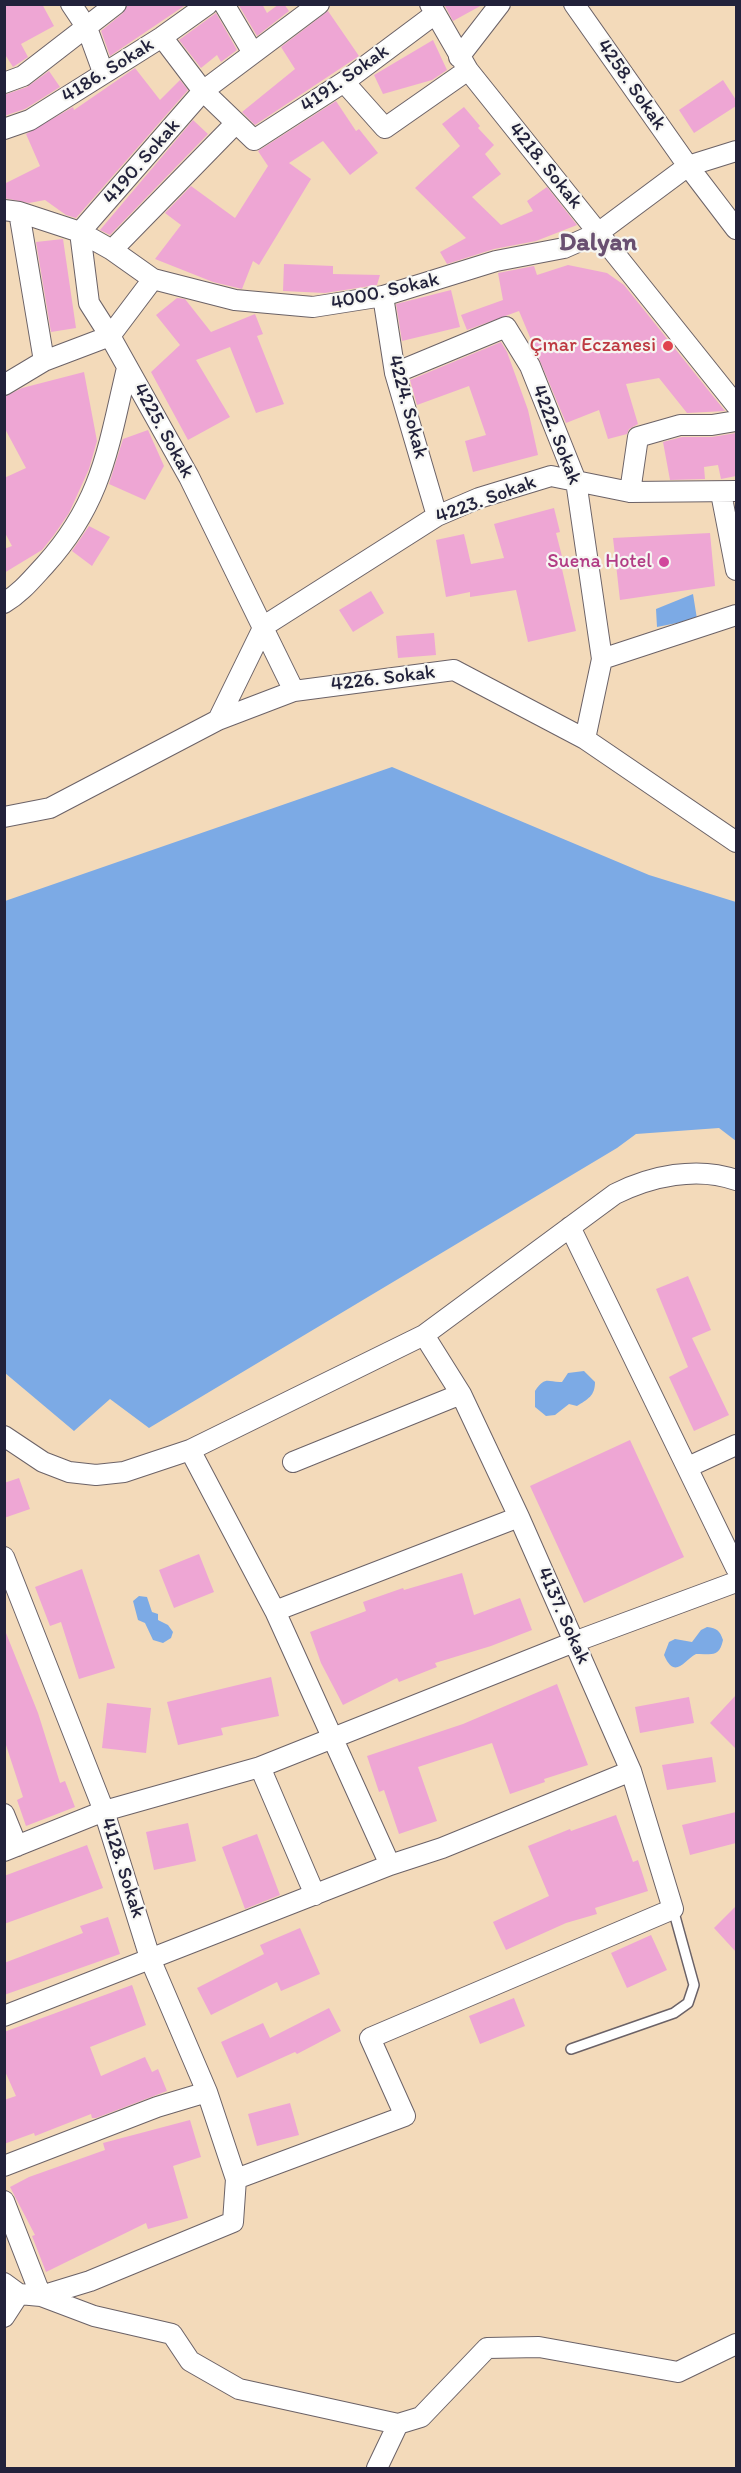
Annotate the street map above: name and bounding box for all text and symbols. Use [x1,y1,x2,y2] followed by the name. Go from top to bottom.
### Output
[57,33,159,109] street label: 4186. Sokak
[591,35,671,135] street label: 4258. Sokak
[296,40,394,118] street label: 4191. Sokak
[98,114,186,210] street label: 4190. Sokak
[503,118,587,214] street label: 4218. Sokak
[559,227,637,259] district label: Dalyan
[329,268,441,316] street label: 4000. Sokak
[530,334,656,358] place label: Çınar Eczanesi
[661,339,675,353] marker: Çınar Eczanesi
[382,353,432,461] street label: 4224. Sokak
[127,379,199,483] street label: 4225. Sokak
[526,382,586,488] street label: 4222. Sokak
[432,471,540,529] street label: 4223. Sokak
[547,550,652,574] place label: Suena Hotel
[657,555,671,569] marker: Suena Hotel
[329,661,437,697] street label: 4226. Sokak
[531,1564,595,1668] street label: 4137. Sokak
[95,1815,149,1921] street label: 4128. Sokak

